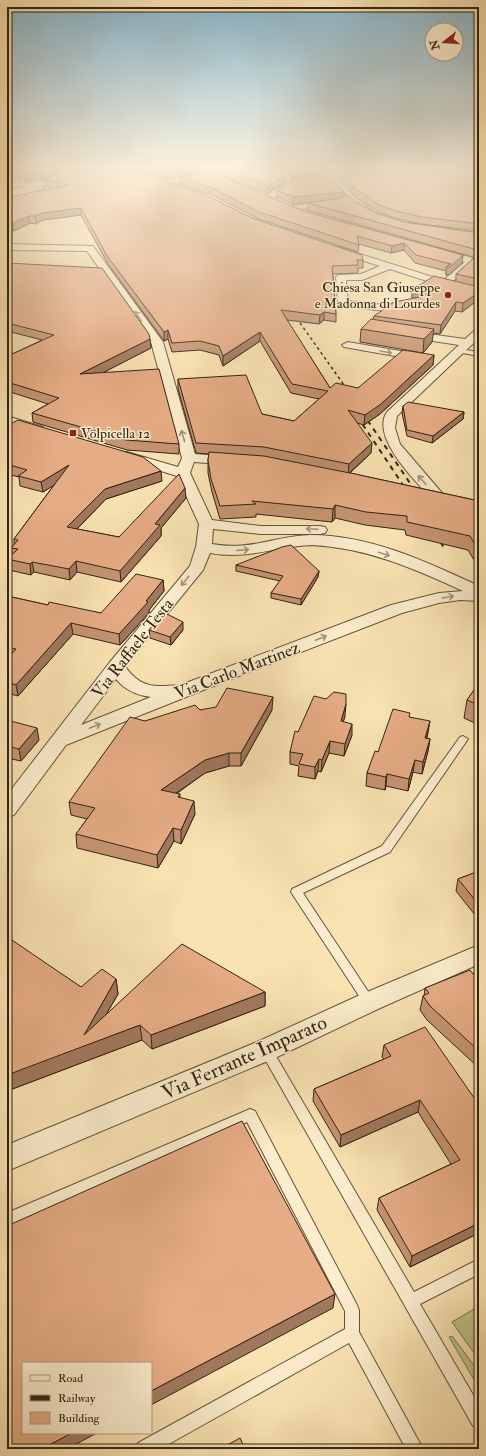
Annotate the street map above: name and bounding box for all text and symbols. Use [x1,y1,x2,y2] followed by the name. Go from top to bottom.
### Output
[424,22,464,62] north arrow
[427,37,443,52] text: N
[315,279,440,312] place label: Chiesa San Giuseppe e Madonna di Lourdes
[443,290,453,300] marker: Chiesa San Giuseppe e Madonna di Lourdes
[134,310,142,321] one-way arrow
[379,348,392,356] one-way arrow
[81,425,150,443] place label: Volpicella 12
[68,428,78,438] marker: Volpicella 12
[179,430,186,443] one-way arrow
[417,474,426,485] one-way arrow
[306,526,319,533] one-way arrow
[236,547,249,554] one-way arrow
[378,551,391,558] one-way arrow
[181,576,190,586] one-way arrow
[87,593,179,702] street label: Via Raffaele Testa
[441,593,454,601] one-way arrow
[314,634,326,642] one-way arrow
[172,637,303,704] street label: Via Carlo Martinez
[89,722,101,730] one-way arrow
[158,1010,331,1106] street label: Via Ferrante Imparato
[22,1362,152,1434] legend
[58,1371,83,1386] text: Road
[58,1391,96,1406] text: Railway
[58,1411,101,1426] text: Building

